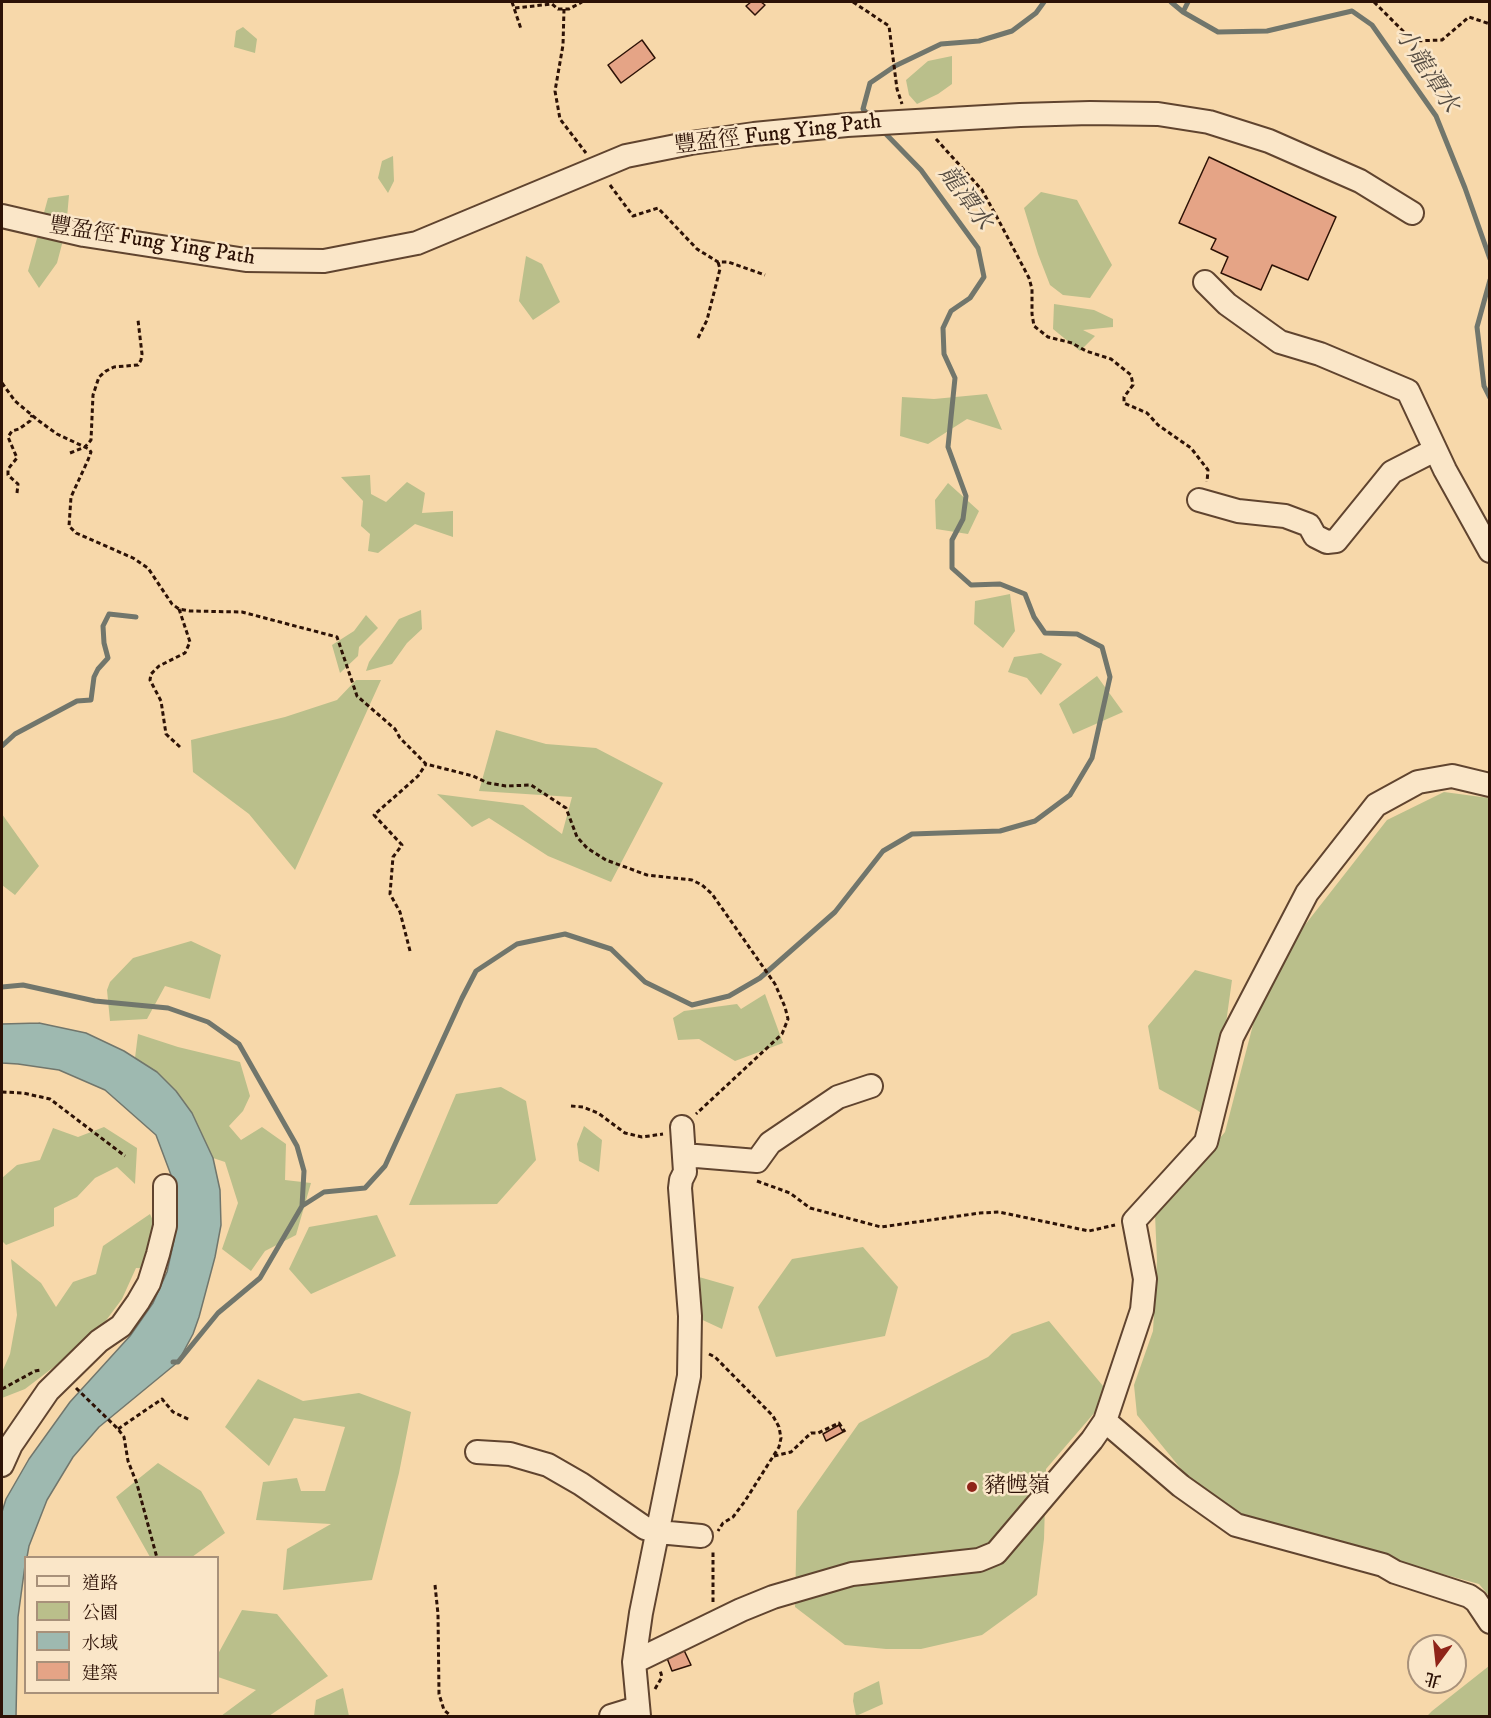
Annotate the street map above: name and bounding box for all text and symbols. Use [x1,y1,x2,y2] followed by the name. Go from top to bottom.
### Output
[1387,23,1463,119] water label: 小龍潭水
[673,109,883,161] street label: 豐盈徑 Fung Ying Path
[931,161,997,237] water label: 龍潭水
[47,214,257,272] street label: 豐盈徑 Fung Ying Path
[984,1474,1050,1500] place label: 豬乸嶺
[965,1480,979,1494] marker: 豬乸嶺
[24,1556,219,1694] legend
[82,1573,118,1595] text: 道路
[82,1603,118,1625] text: 公園
[82,1633,118,1655] text: 水域
[1407,1634,1467,1694] north arrow
[82,1663,118,1685] text: 建築
[1423,1668,1443,1691] text: 北

